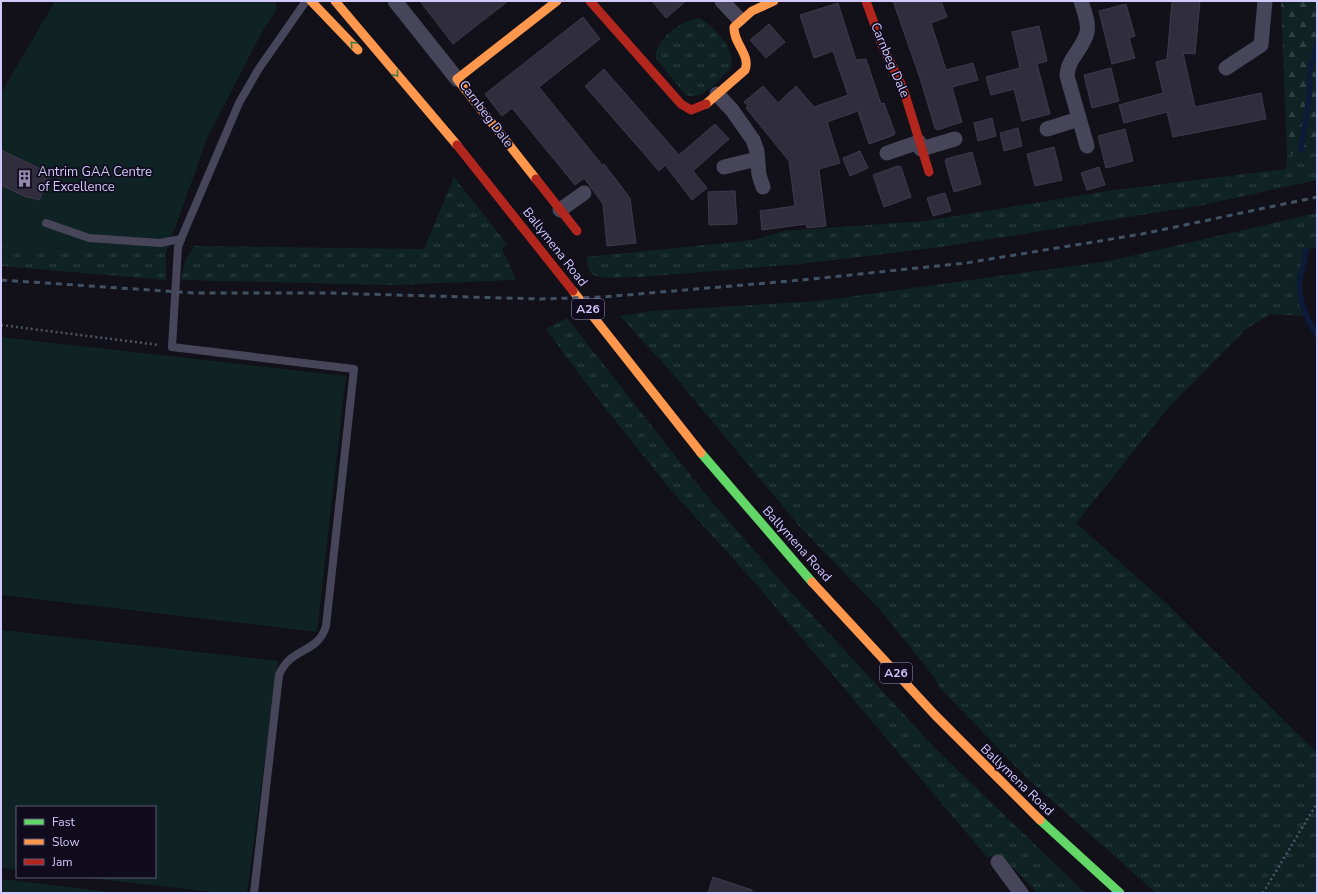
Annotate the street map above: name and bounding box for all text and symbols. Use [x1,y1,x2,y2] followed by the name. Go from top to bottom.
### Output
[866,20,914,100] street label: Carnbeg Dale
[350,41,358,49] one-way arrow
[391,69,398,76] one-way arrow
[455,77,517,151] street label: Carnbeg Dale
[38,163,152,196] place label: Antrim GAA Centre of Excellence
[15,169,35,189] building icon: Antrim GAA Centre of Excellence
[518,204,592,290] street label: Ballymena Road
[572,299,604,319] road number: A26
[758,502,836,586] street label: Ballymena Road
[880,663,912,683] road number: A26
[976,740,1058,820] street label: Ballymena Road
[16,806,156,878] legend
[52,814,75,830] text: Fast
[52,834,80,850] text: Slow
[51,854,73,870] text: Jam

